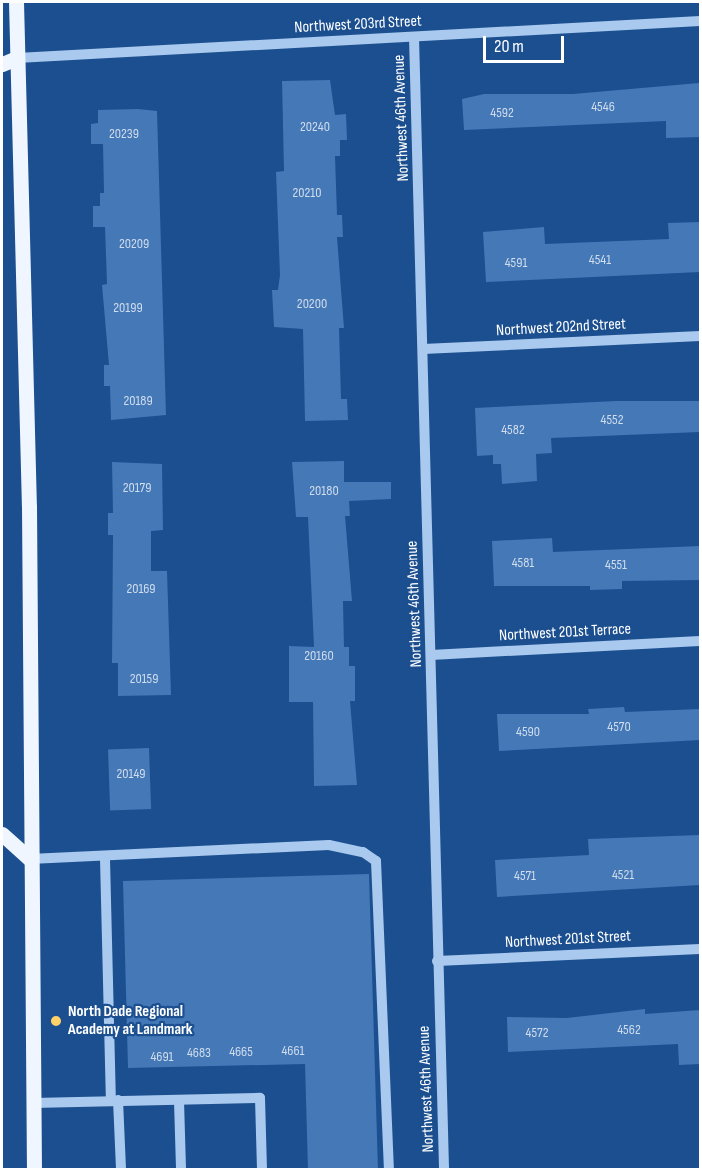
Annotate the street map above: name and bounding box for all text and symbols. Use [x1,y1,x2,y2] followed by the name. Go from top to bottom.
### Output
[294,12,422,38] street label: Northwest 203rd Street
[486,24,567,62] scale bar
[494,36,524,57] text: 20 m
[390,54,414,182] street label: Northwest 46th Avenue
[591,99,615,115] house number: 4546
[490,105,514,121] house number: 4592
[300,119,330,135] house number: 20240
[109,126,139,142] house number: 20239
[293,185,321,201] house number: 20210
[119,236,149,252] house number: 20209
[589,252,611,268] house number: 4541
[505,255,527,271] house number: 4591
[297,296,327,312] house number: 20200
[113,300,143,316] house number: 20199
[496,315,626,341] street label: Northwest 202nd Street
[123,393,153,409] house number: 20189
[601,412,623,428] house number: 4552
[501,422,525,438] house number: 4582
[123,480,151,496] house number: 20179
[309,483,339,499] house number: 20180
[403,540,427,668] street label: Northwest 46th Avenue
[512,555,534,571] house number: 4581
[605,557,627,573] house number: 4551
[126,581,156,597] house number: 20169
[499,620,631,646] street label: Northwest 201st Terrace
[304,648,334,664] house number: 20160
[130,671,158,687] house number: 20159
[607,719,631,735] house number: 4570
[516,724,540,740] house number: 4590
[117,766,145,782] house number: 20149
[612,867,634,883] house number: 4521
[514,868,536,884] house number: 4571
[505,927,631,953] street label: Northwest 201st Street
[68,1002,193,1040] place label: North Dade Regional Academy at Landmark
[49,1014,63,1028] marker: North Dade Regional Academy at Landmark
[617,1022,641,1038] house number: 4562
[415,1025,439,1153] street label: Northwest 46th Avenue
[526,1025,548,1041] house number: 4572
[281,1043,305,1059] house number: 4661
[229,1044,253,1060] house number: 4665
[187,1045,211,1061] house number: 4683
[150,1049,174,1065] house number: 4691

